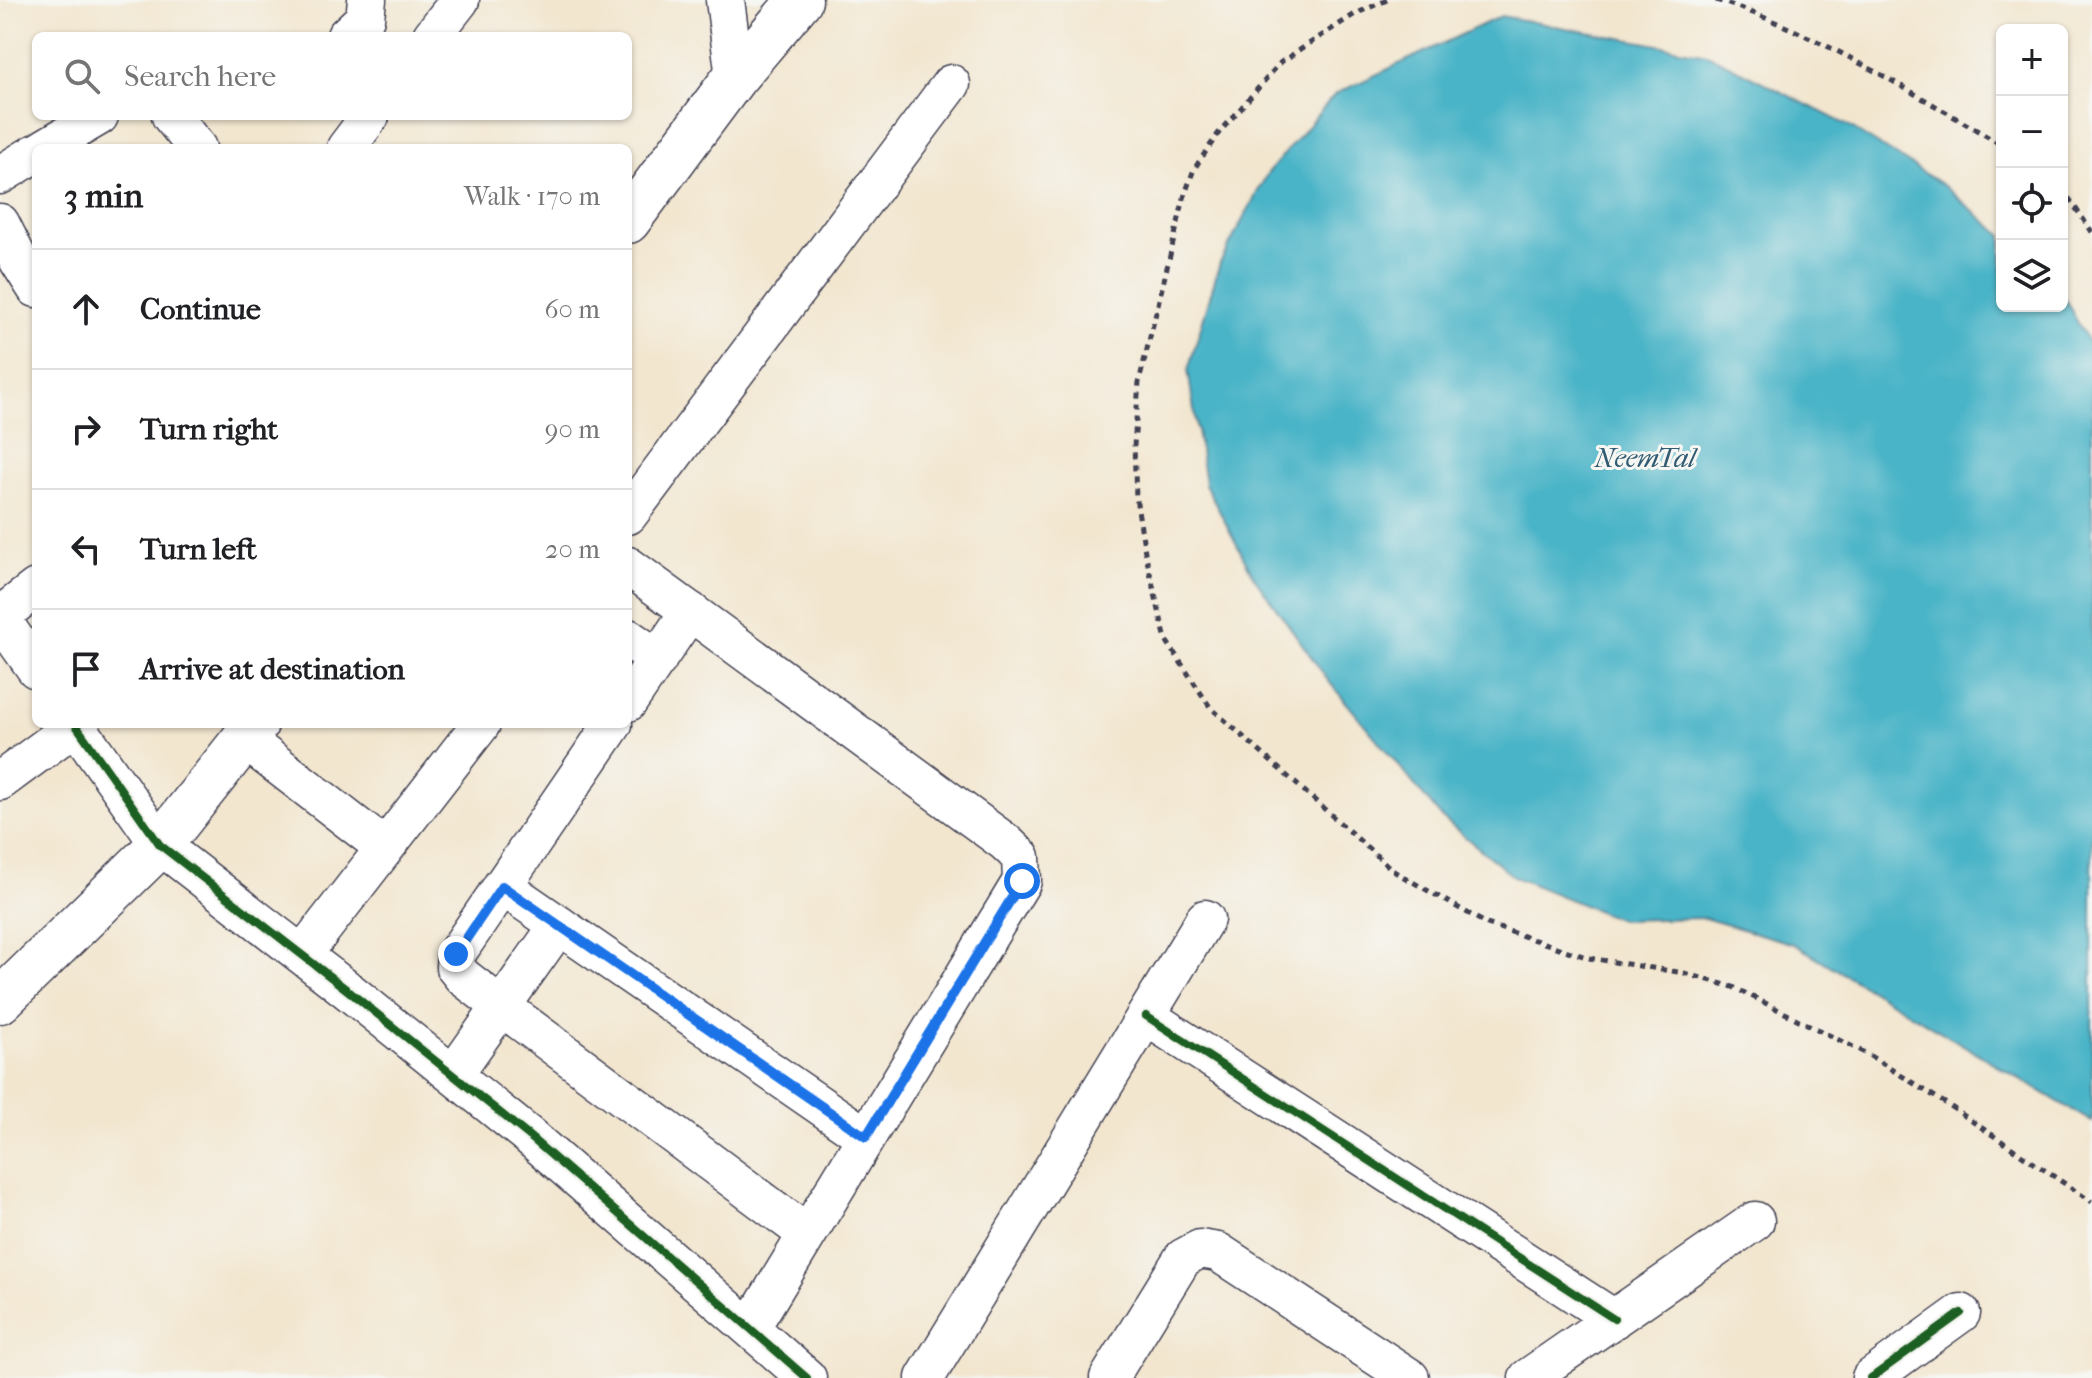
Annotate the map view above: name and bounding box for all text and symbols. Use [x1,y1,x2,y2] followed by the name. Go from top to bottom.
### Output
[1996,24,2068,312] map controls
[1996,24,2068,96] button: +
[32,32,632,120] search box
[60,54,104,98] icon: search
[124,59,276,94] text: Search here
[1996,96,2068,168] button: −
[1996,168,2068,240] button: locate
[64,176,143,216] text: 3 min
[464,181,600,212] text: Walk · 170 m
[1996,240,2068,312] button: layers
[64,287,108,331] icon: ahead
[140,292,261,327] text: Continue
[544,294,600,325] text: 60 m
[64,407,108,451] icon: right
[140,412,278,447] text: Turn right
[545,414,600,445] text: 90 m
[1594,441,1699,474] water label: NeemTal
[64,527,108,571] icon: left
[140,532,257,567] text: Turn left
[545,534,600,565] text: 20 m
[64,647,108,691] icon: arrive
[140,652,405,687] text: Arrive at destination
[1004,863,1040,899] route start
[438,936,474,972] route end

